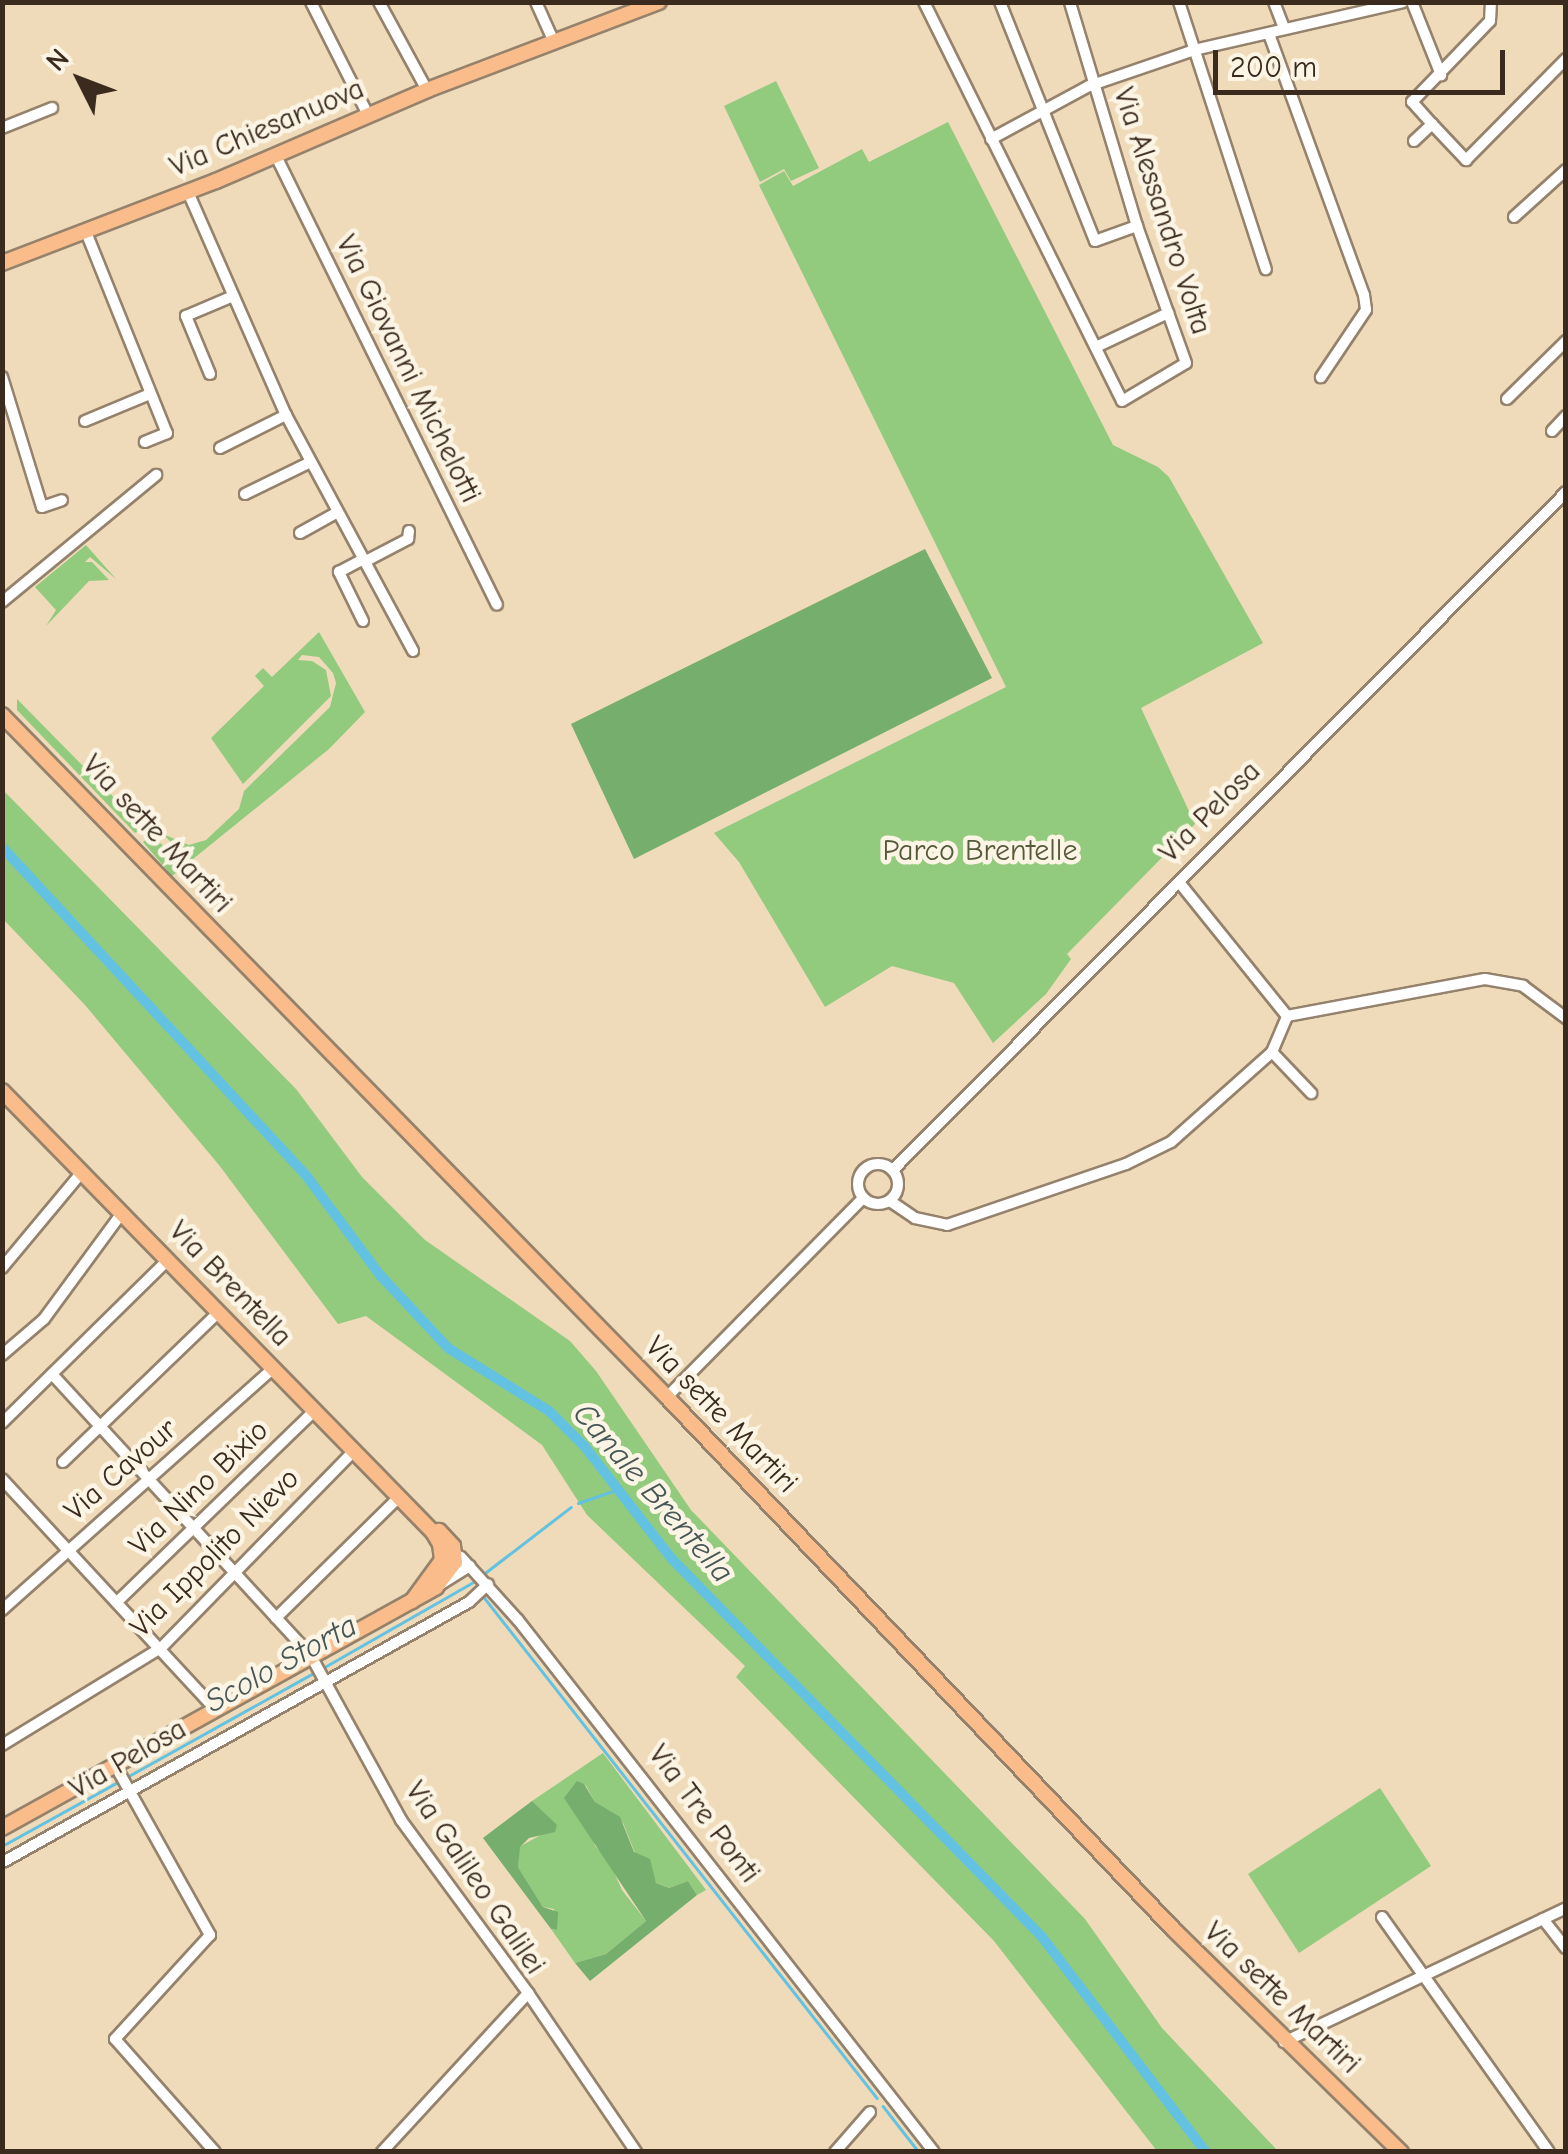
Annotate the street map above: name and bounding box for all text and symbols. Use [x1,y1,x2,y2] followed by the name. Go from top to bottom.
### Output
[30,30,130,130] north arrow
[1218,30,1510,92] scale bar
[40,42,76,77] text: N
[1230,50,1317,85] text: 200 m
[164,71,370,185] street label: Via Chiesanuova
[1105,83,1219,339] street label: Via Alessandro Volta
[328,229,488,509] street label: Via Giovanni Michelotti
[74,747,240,921] street label: Via sette Martiri
[1152,754,1268,870] street label: Via Pelosa
[883,833,1077,869] park label: Parco Brentelle
[161,1213,299,1355] street label: Via Brentella
[637,1329,805,1501] street label: Via sette Martiri
[565,1395,741,1591] water label: Canale Brentella
[57,1411,185,1529] street label: Via Cavour
[122,1413,276,1563] street label: Via Nino Bixio
[123,1461,307,1645] street label: Via Ippolito Nievo
[199,1607,363,1721] water label: Scolo Storta
[63,1711,193,1807] street label: Via Pelosa
[640,1738,768,1890] street label: Via Tre Ponti
[397,1775,553,1981] street label: Via Galileo Galilei
[1196,1914,1368,2082] street label: Via sette Martiri

